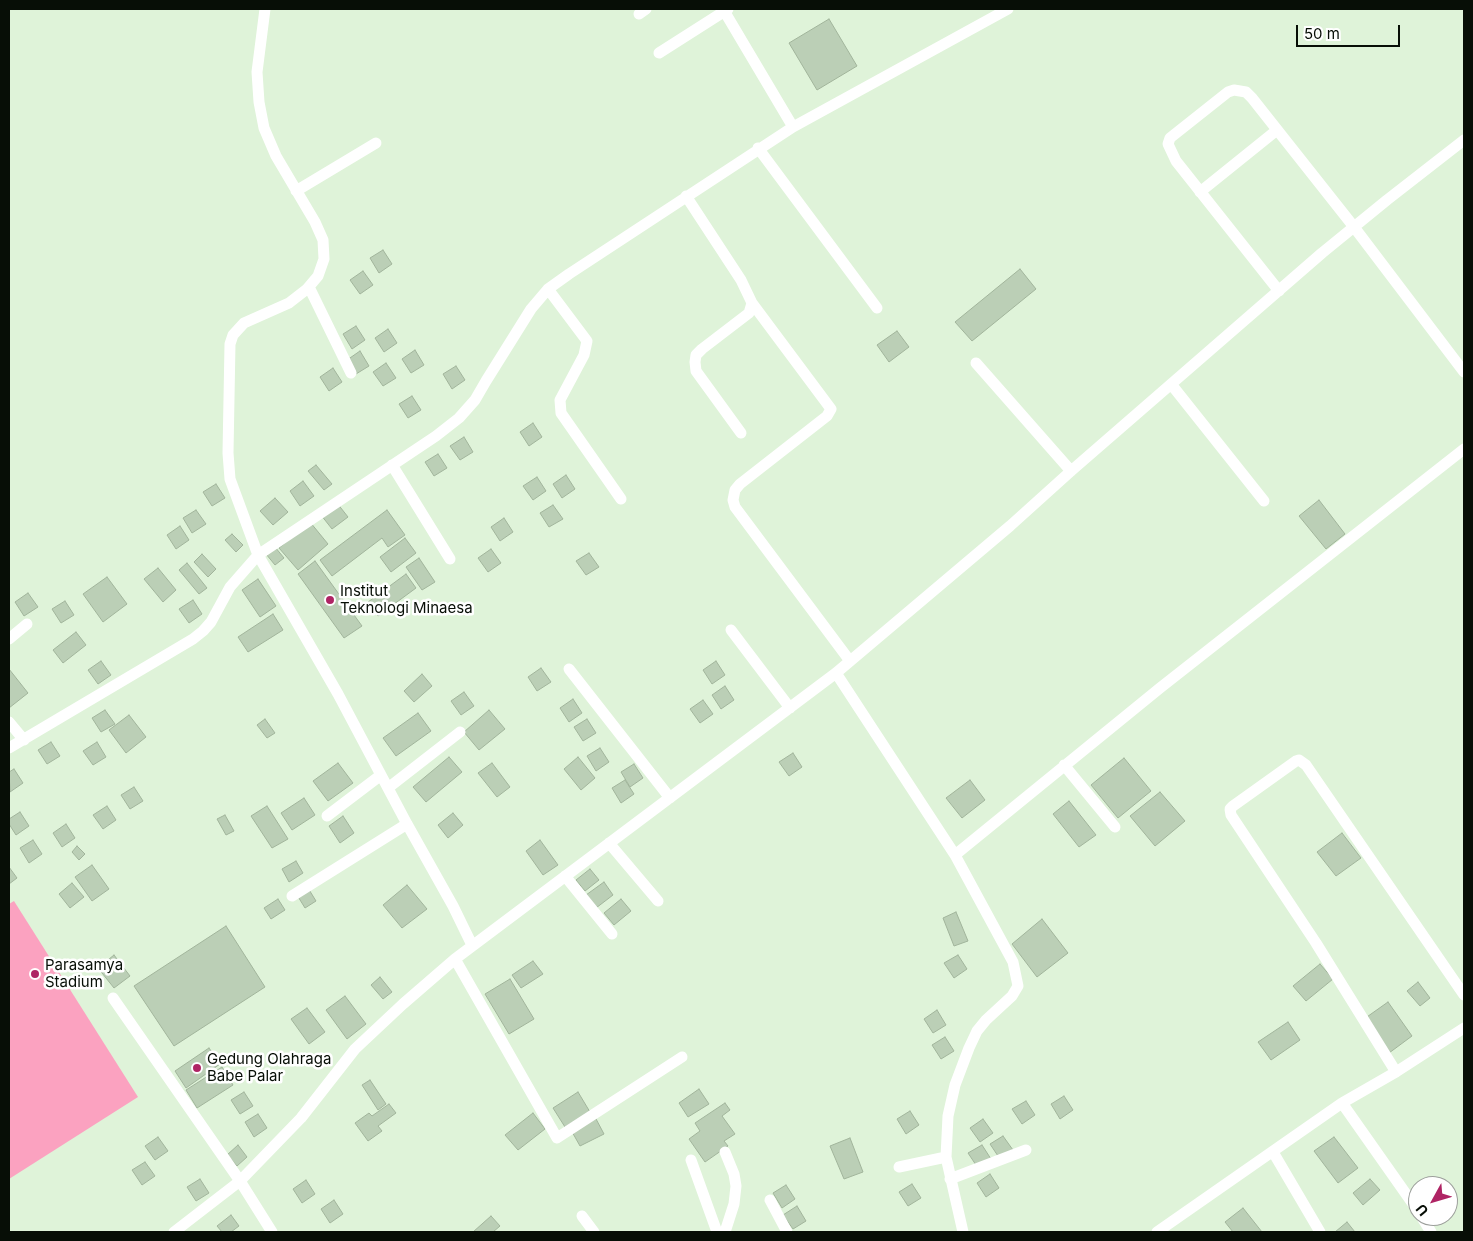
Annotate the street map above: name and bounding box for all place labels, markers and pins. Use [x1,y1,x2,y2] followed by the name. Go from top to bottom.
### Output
[340,582,473,617] place label: Institut Teknologi Minaesa
[324,594,336,606] marker: Institut Teknologi Minaesa
[45,956,123,991] place label: Parasamya Stadium
[29,968,41,980] marker: Parasamya Stadium
[207,1050,331,1085] place label: Gedung Olahraga Babe Palar
[191,1062,203,1074] marker: Gedung Olahraga Babe Palar

